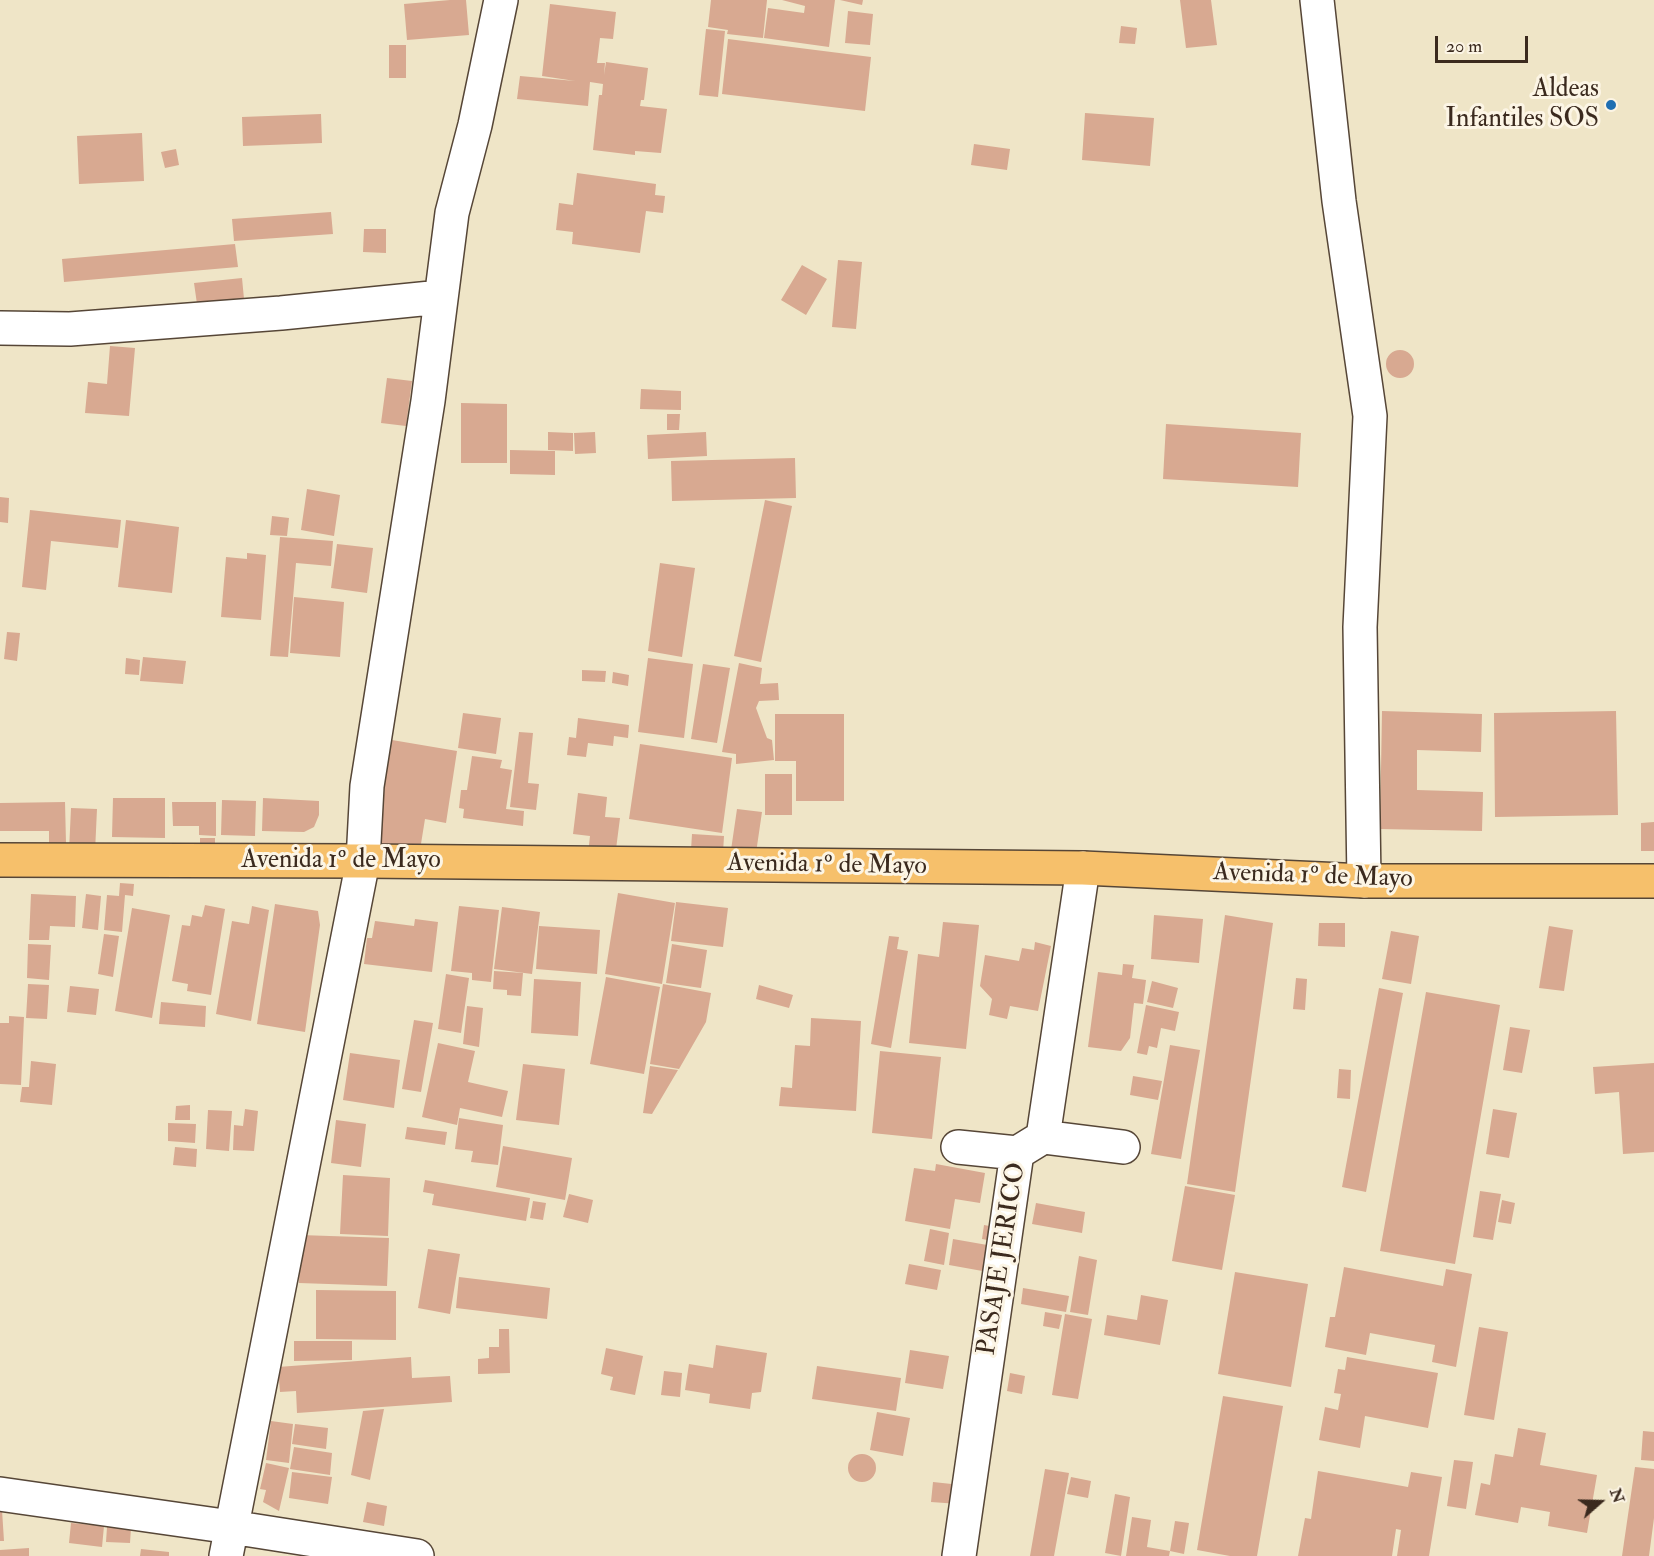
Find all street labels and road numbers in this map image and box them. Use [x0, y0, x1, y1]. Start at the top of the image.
street label: Avenida 1º de Mayo [241, 845, 441, 877]
street label: Avenida 1º de Mayo [727, 849, 927, 883]
street label: Avenida 1º de Mayo [1213, 858, 1413, 896]
street label: PASAJE JERICO [972, 1160, 1034, 1358]

